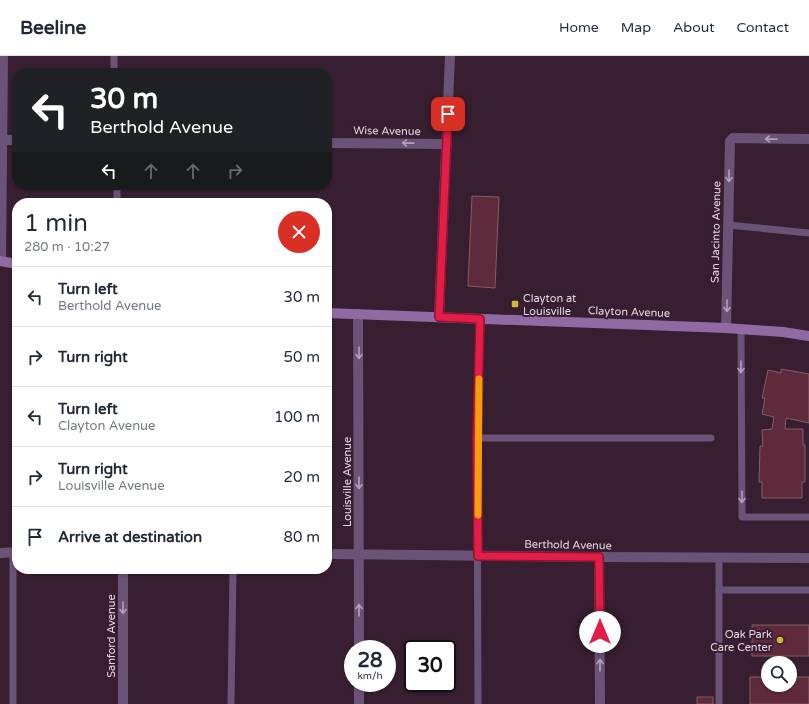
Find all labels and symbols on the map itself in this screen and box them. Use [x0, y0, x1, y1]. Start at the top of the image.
pin [431, 97, 465, 131]
street label: Wise Avenue [353, 124, 421, 138]
one-way arrow [765, 135, 778, 143]
one-way arrow [402, 139, 415, 147]
one-way arrow [725, 169, 733, 182]
street label: San Jacinto Avenue [709, 181, 723, 283]
place label: Clayton at Louisville [523, 292, 576, 318]
marker: Clayton at Louisville [510, 299, 520, 309]
one-way arrow [723, 299, 731, 312]
street label: Clayton Avenue [588, 304, 670, 320]
one-way arrow [355, 346, 363, 359]
one-way arrow [737, 360, 745, 373]
street label: Louisville Avenue [341, 437, 354, 527]
one-way arrow [355, 476, 363, 489]
one-way arrow [738, 490, 746, 503]
street label: Berthold Avenue [524, 538, 612, 552]
street label: Sanford Avenue [105, 594, 118, 678]
one-way arrow [119, 601, 127, 614]
one-way arrow [355, 604, 363, 617]
position arrow [579, 611, 621, 653]
place label: Oak Park Care Center [710, 628, 773, 654]
marker: Oak Park Care Center [775, 635, 785, 645]
speed limit sign: 30 [404, 640, 456, 692]
one-way arrow [596, 659, 604, 672]

